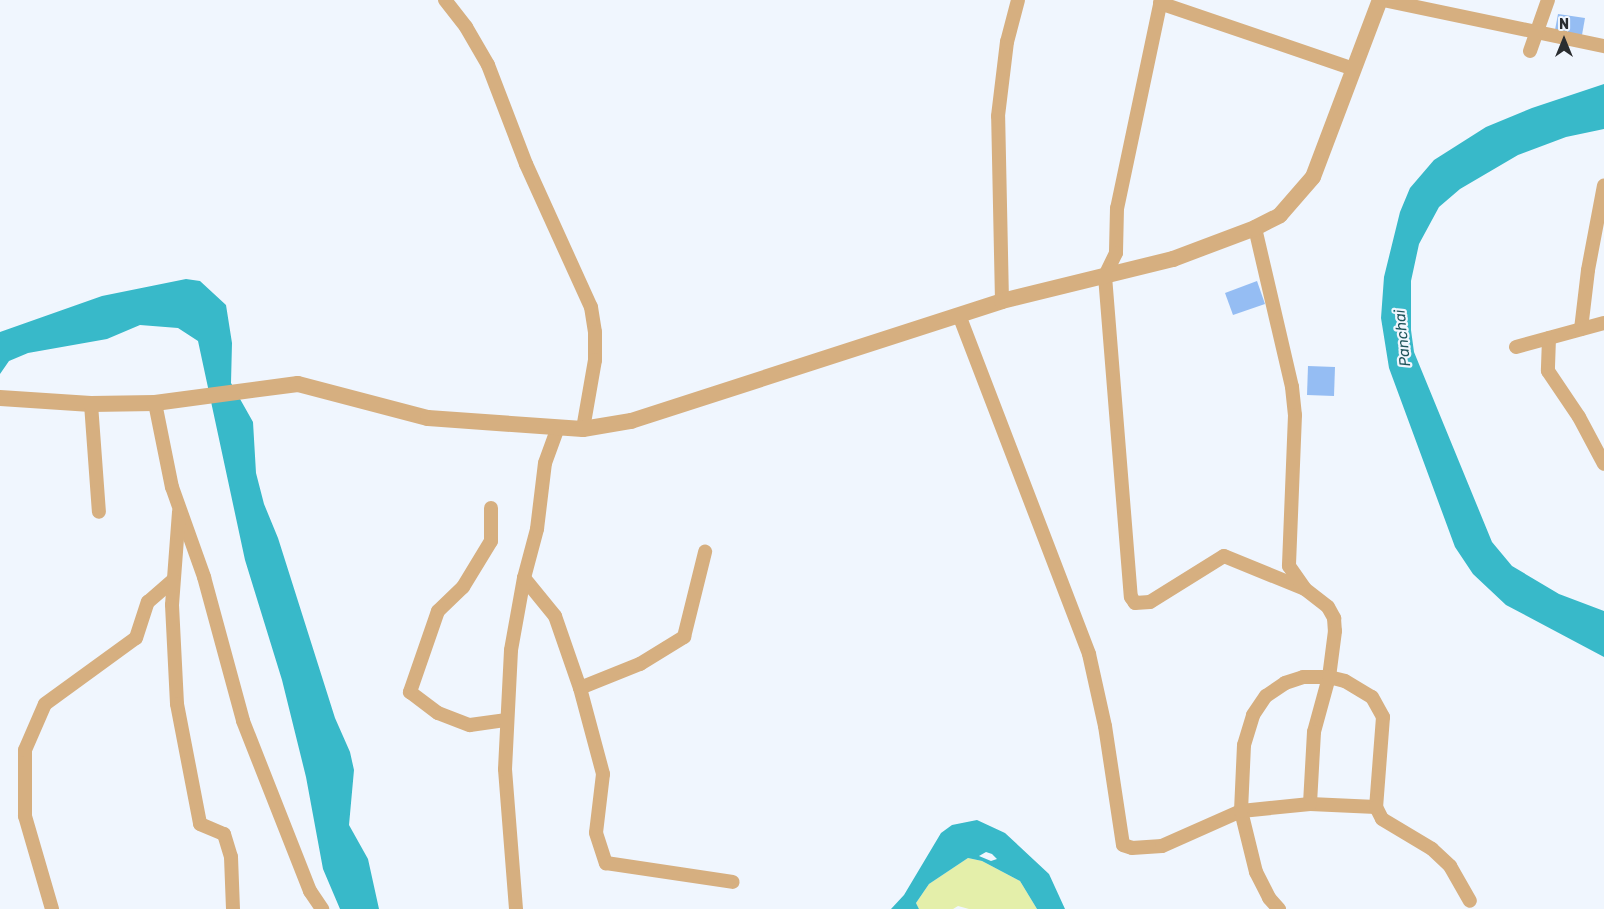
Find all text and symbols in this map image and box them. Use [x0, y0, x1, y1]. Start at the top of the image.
north arrow [1539, 15, 1589, 65]
text: N [1559, 16, 1569, 33]
water label: Panchai [1391, 309, 1415, 367]

